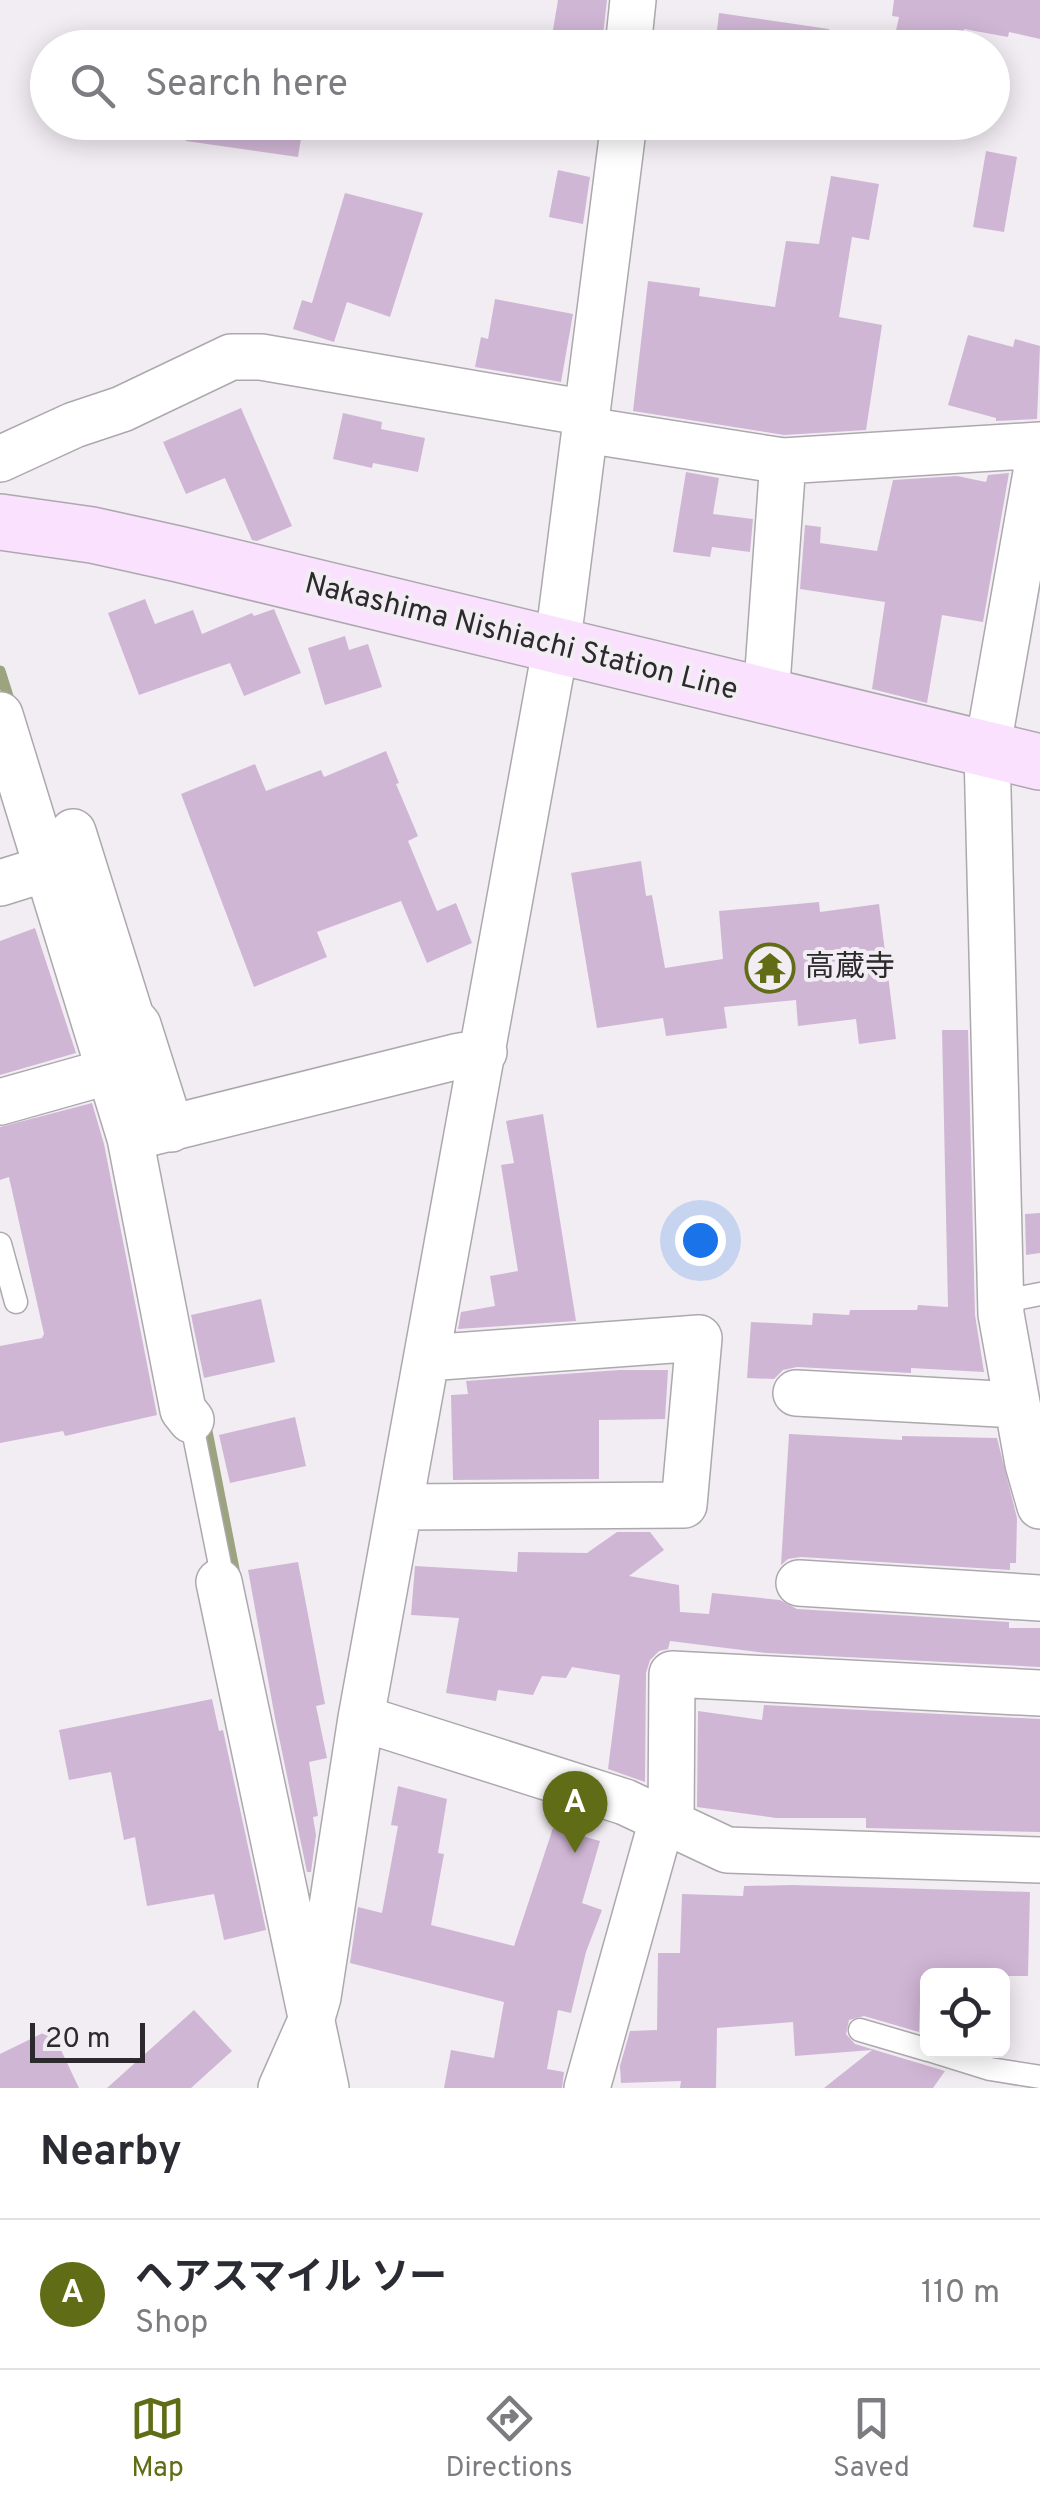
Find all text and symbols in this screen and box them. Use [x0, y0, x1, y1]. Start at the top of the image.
search box [30, 30, 1010, 140]
icon: search [65, 58, 120, 113]
text: Search here [145, 61, 348, 110]
street label: Nakashima Nishiachi Station Line [301, 566, 741, 710]
temple icon: 高蔵寺 [744, 942, 796, 994]
place label: 高蔵寺 [805, 950, 895, 987]
your location [675, 1215, 726, 1266]
pin: A [542, 1770, 608, 1853]
map controls [920, 1968, 1010, 2058]
button: locate [920, 1968, 1010, 2058]
scale bar [30, 2018, 145, 2062]
text: 20 m [45, 2022, 110, 2058]
text: Nearby [40, 2127, 182, 2180]
text: ヘアスマイル ソー [135, 2255, 447, 2304]
text: A [61, 2274, 84, 2314]
text: 110 m [921, 2274, 1000, 2314]
text: Shop [135, 2304, 208, 2344]
tab: Map [130, 2391, 185, 2487]
tab: Directions [445, 2391, 573, 2487]
tab: Saved [833, 2391, 910, 2487]

